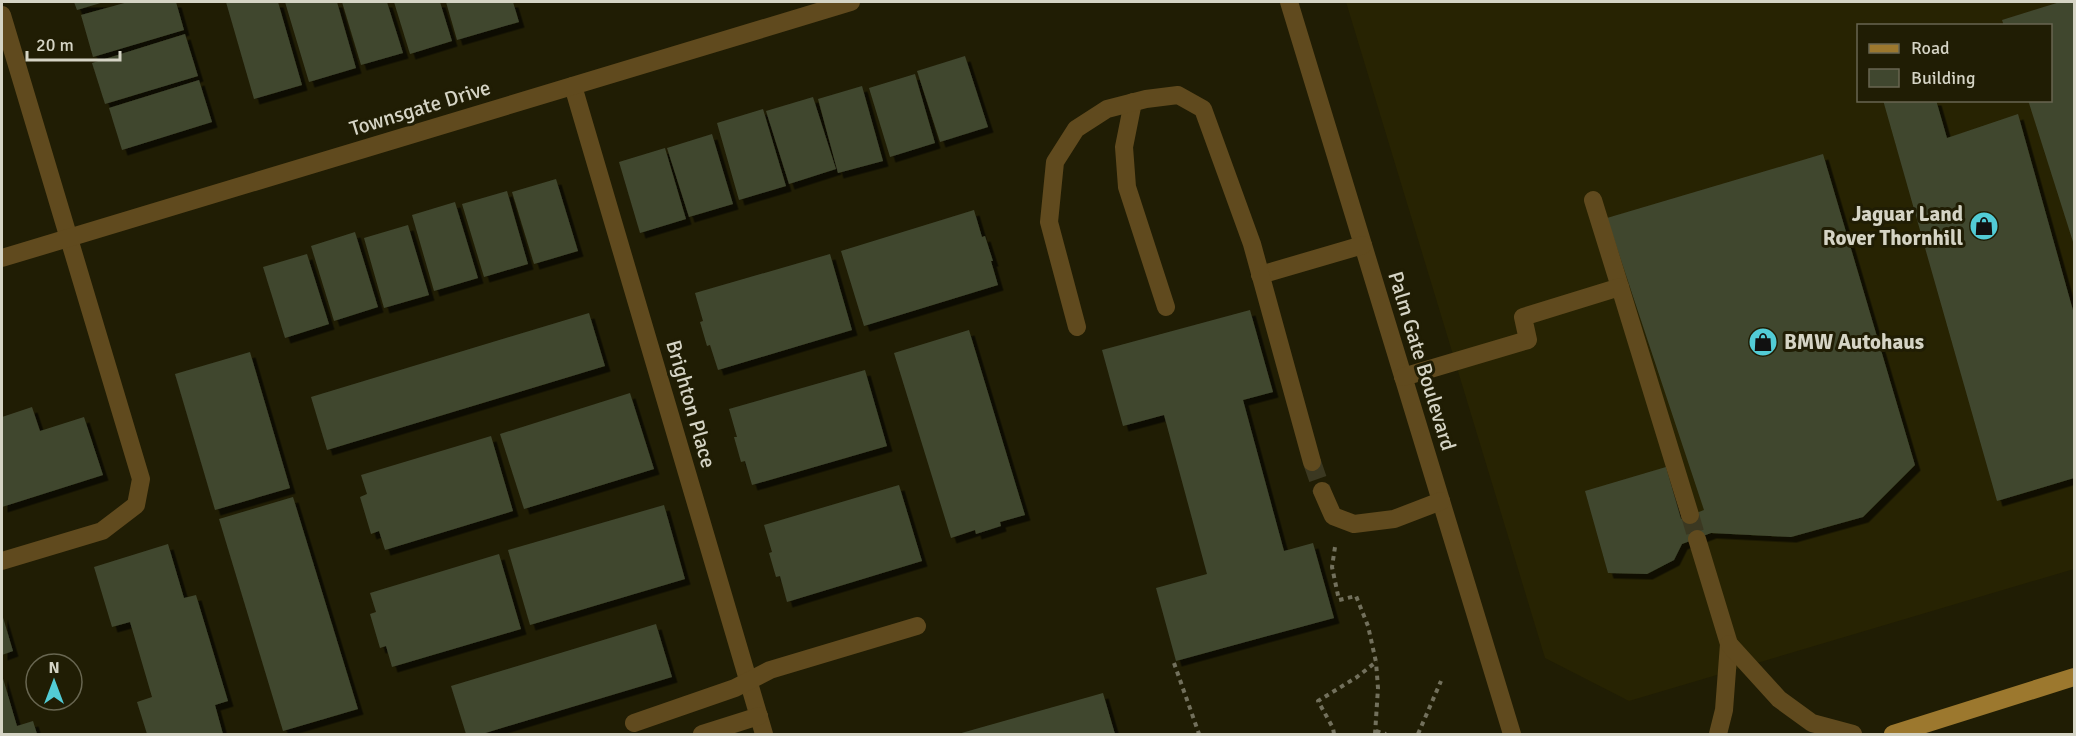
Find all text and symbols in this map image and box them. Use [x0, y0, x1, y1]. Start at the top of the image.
scale bar [27, 24, 120, 62]
legend [1857, 24, 2052, 102]
text: 20 m [36, 34, 74, 56]
text: Road [1911, 37, 1950, 59]
text: Building [1911, 67, 1975, 89]
street label: Townsgate Drive [346, 74, 494, 142]
place label: Jaguar Land Rover Thornhill [1823, 201, 1963, 251]
shop icon: Jaguar Land Rover Thornhill [1968, 210, 2000, 242]
street label: Palm Gate Boulevard [1382, 268, 1462, 454]
shop icon: BMW Autohaus [1747, 326, 1779, 358]
place label: BMW Autohaus [1784, 329, 1924, 355]
street label: Brighton Place [660, 337, 722, 471]
north arrow [24, 652, 84, 712]
text: N [48, 658, 60, 678]

